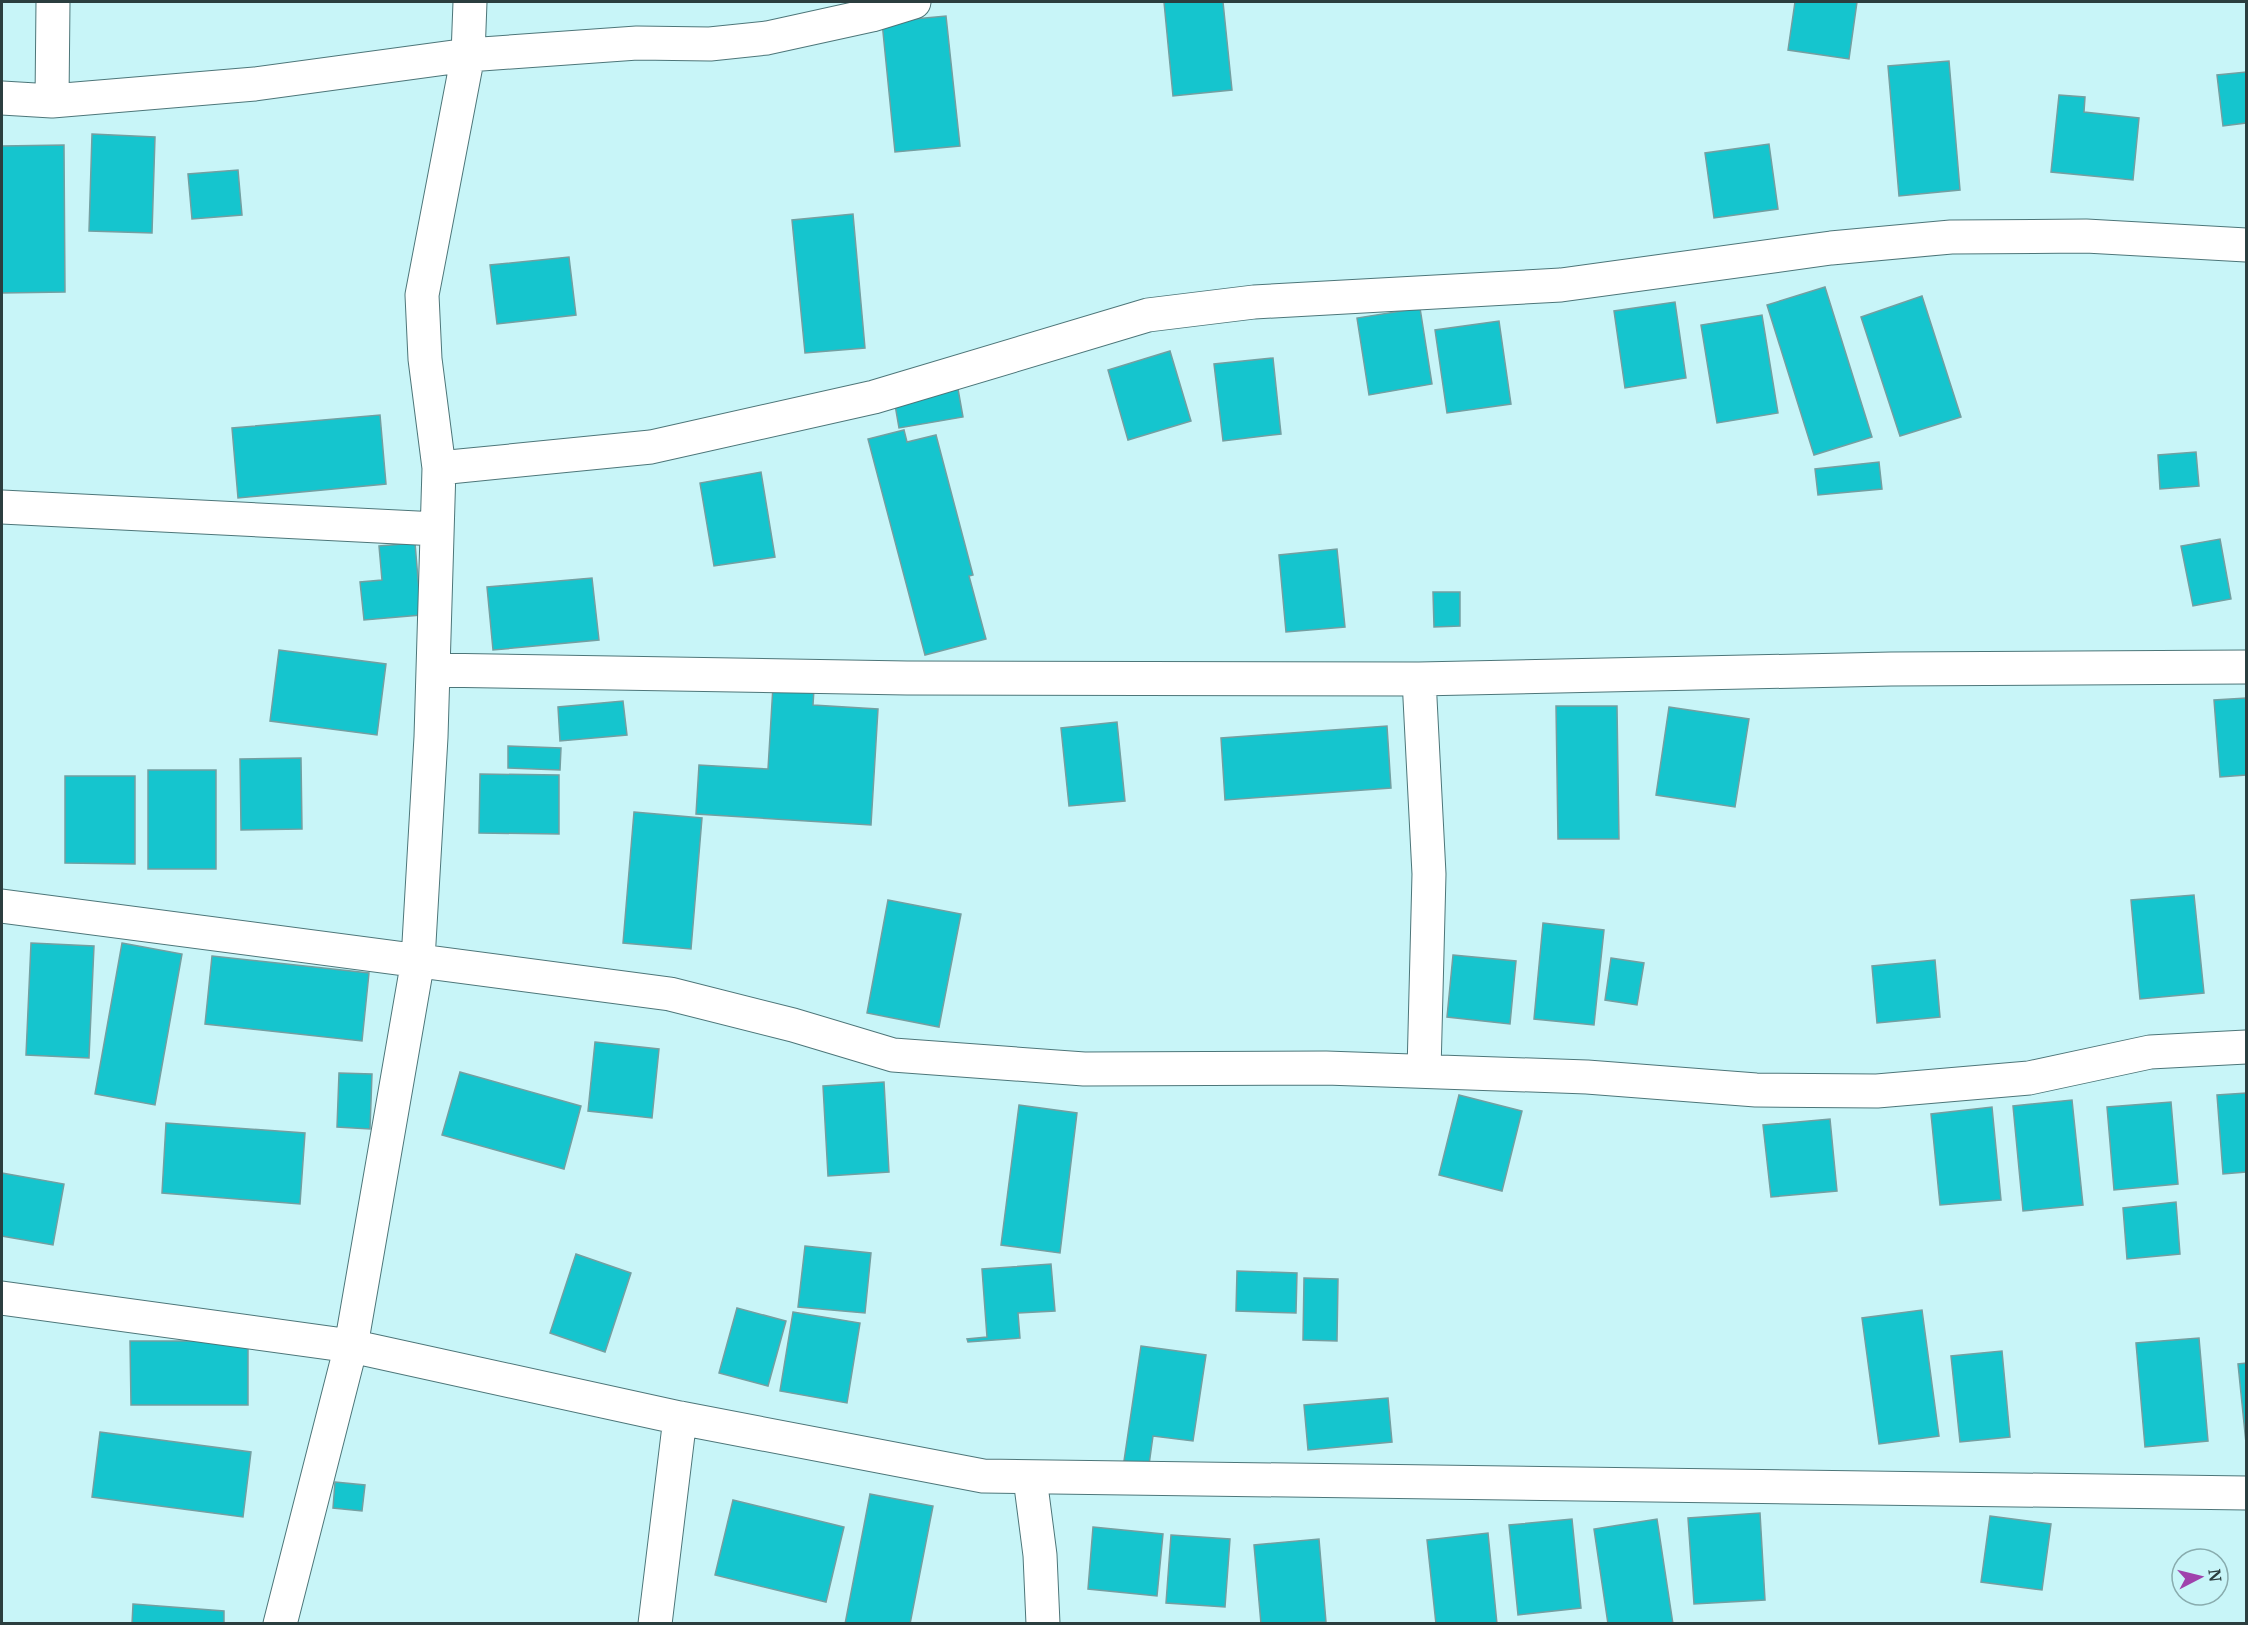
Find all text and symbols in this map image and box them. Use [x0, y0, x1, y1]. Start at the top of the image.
north arrow [2170, 1547, 2230, 1607]
text: N [2204, 1568, 2226, 1583]

